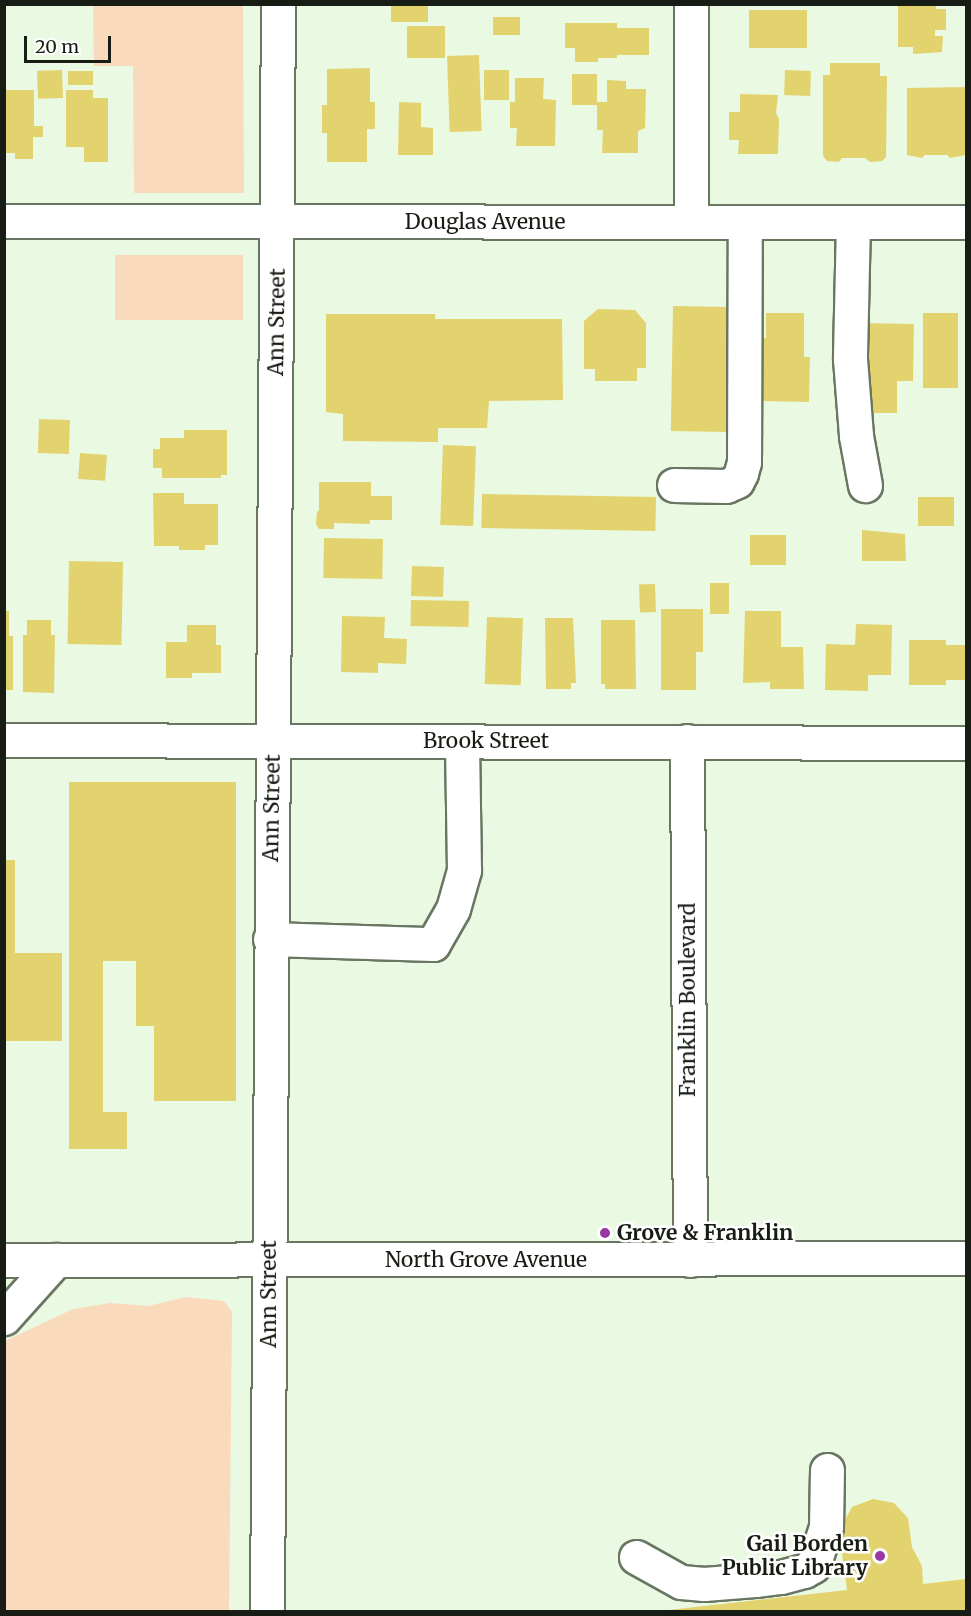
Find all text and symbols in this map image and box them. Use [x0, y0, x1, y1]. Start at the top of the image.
scale bar [27, 24, 114, 62]
text: 20 m [35, 35, 79, 58]
street label: Douglas Avenue [405, 209, 565, 235]
street label: Ann Street [263, 268, 291, 376]
street label: Brook Street [423, 728, 549, 754]
street label: Ann Street [258, 754, 286, 862]
street label: Franklin Boulevard [675, 903, 701, 1097]
place label: Grove & Franklin [617, 1220, 793, 1246]
marker: Grove & Franklin [598, 1226, 612, 1240]
street label: Ann Street [256, 1240, 282, 1348]
street label: North Grove Avenue [385, 1247, 587, 1273]
place label: Gail Borden Public Library [722, 1531, 868, 1581]
marker: Gail Borden Public Library [873, 1549, 887, 1563]

